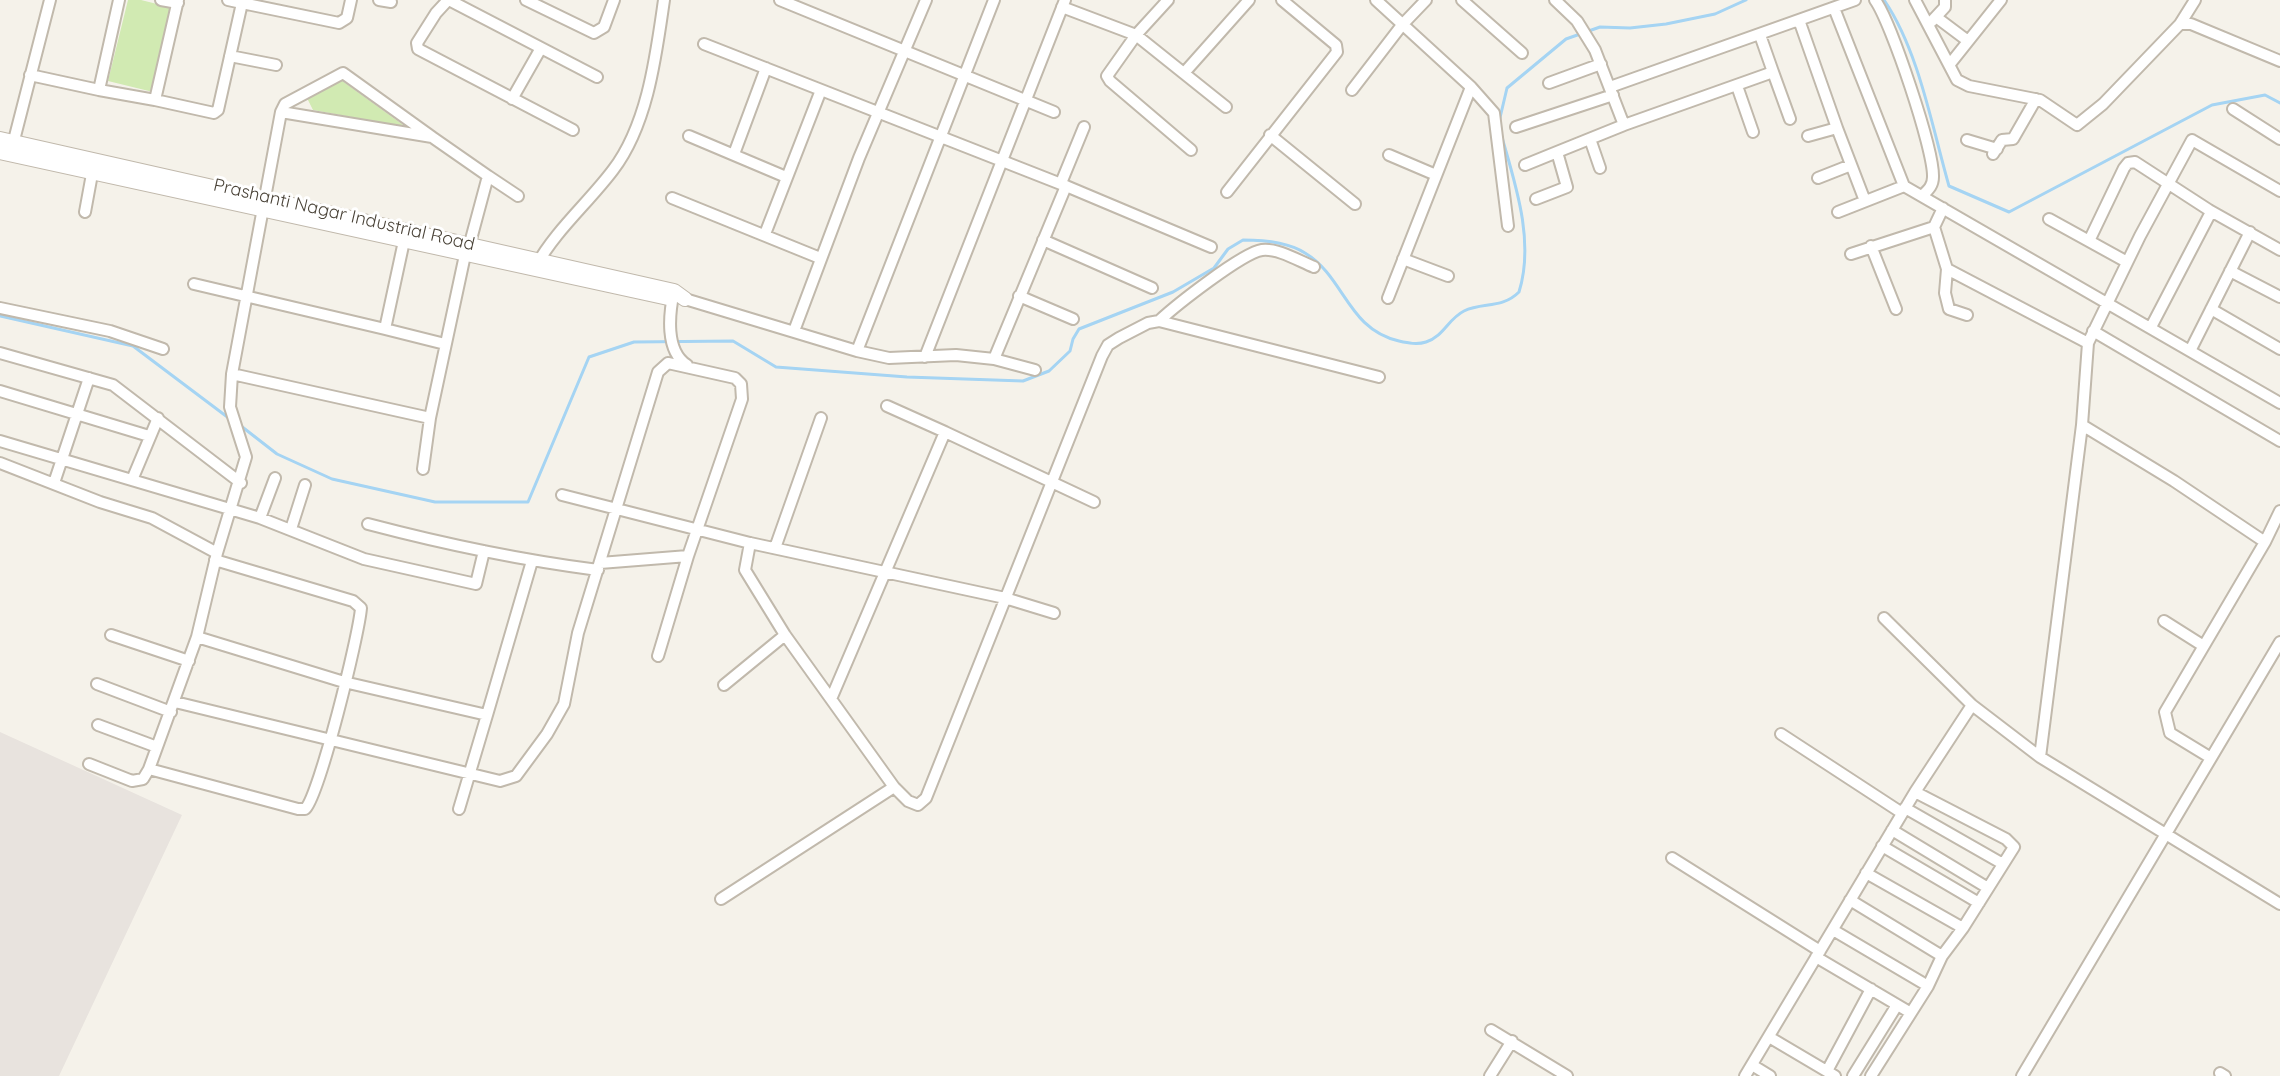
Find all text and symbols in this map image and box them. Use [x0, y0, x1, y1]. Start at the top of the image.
street label: Prashanti Nagar Industrial Road [211, 174, 477, 256]

